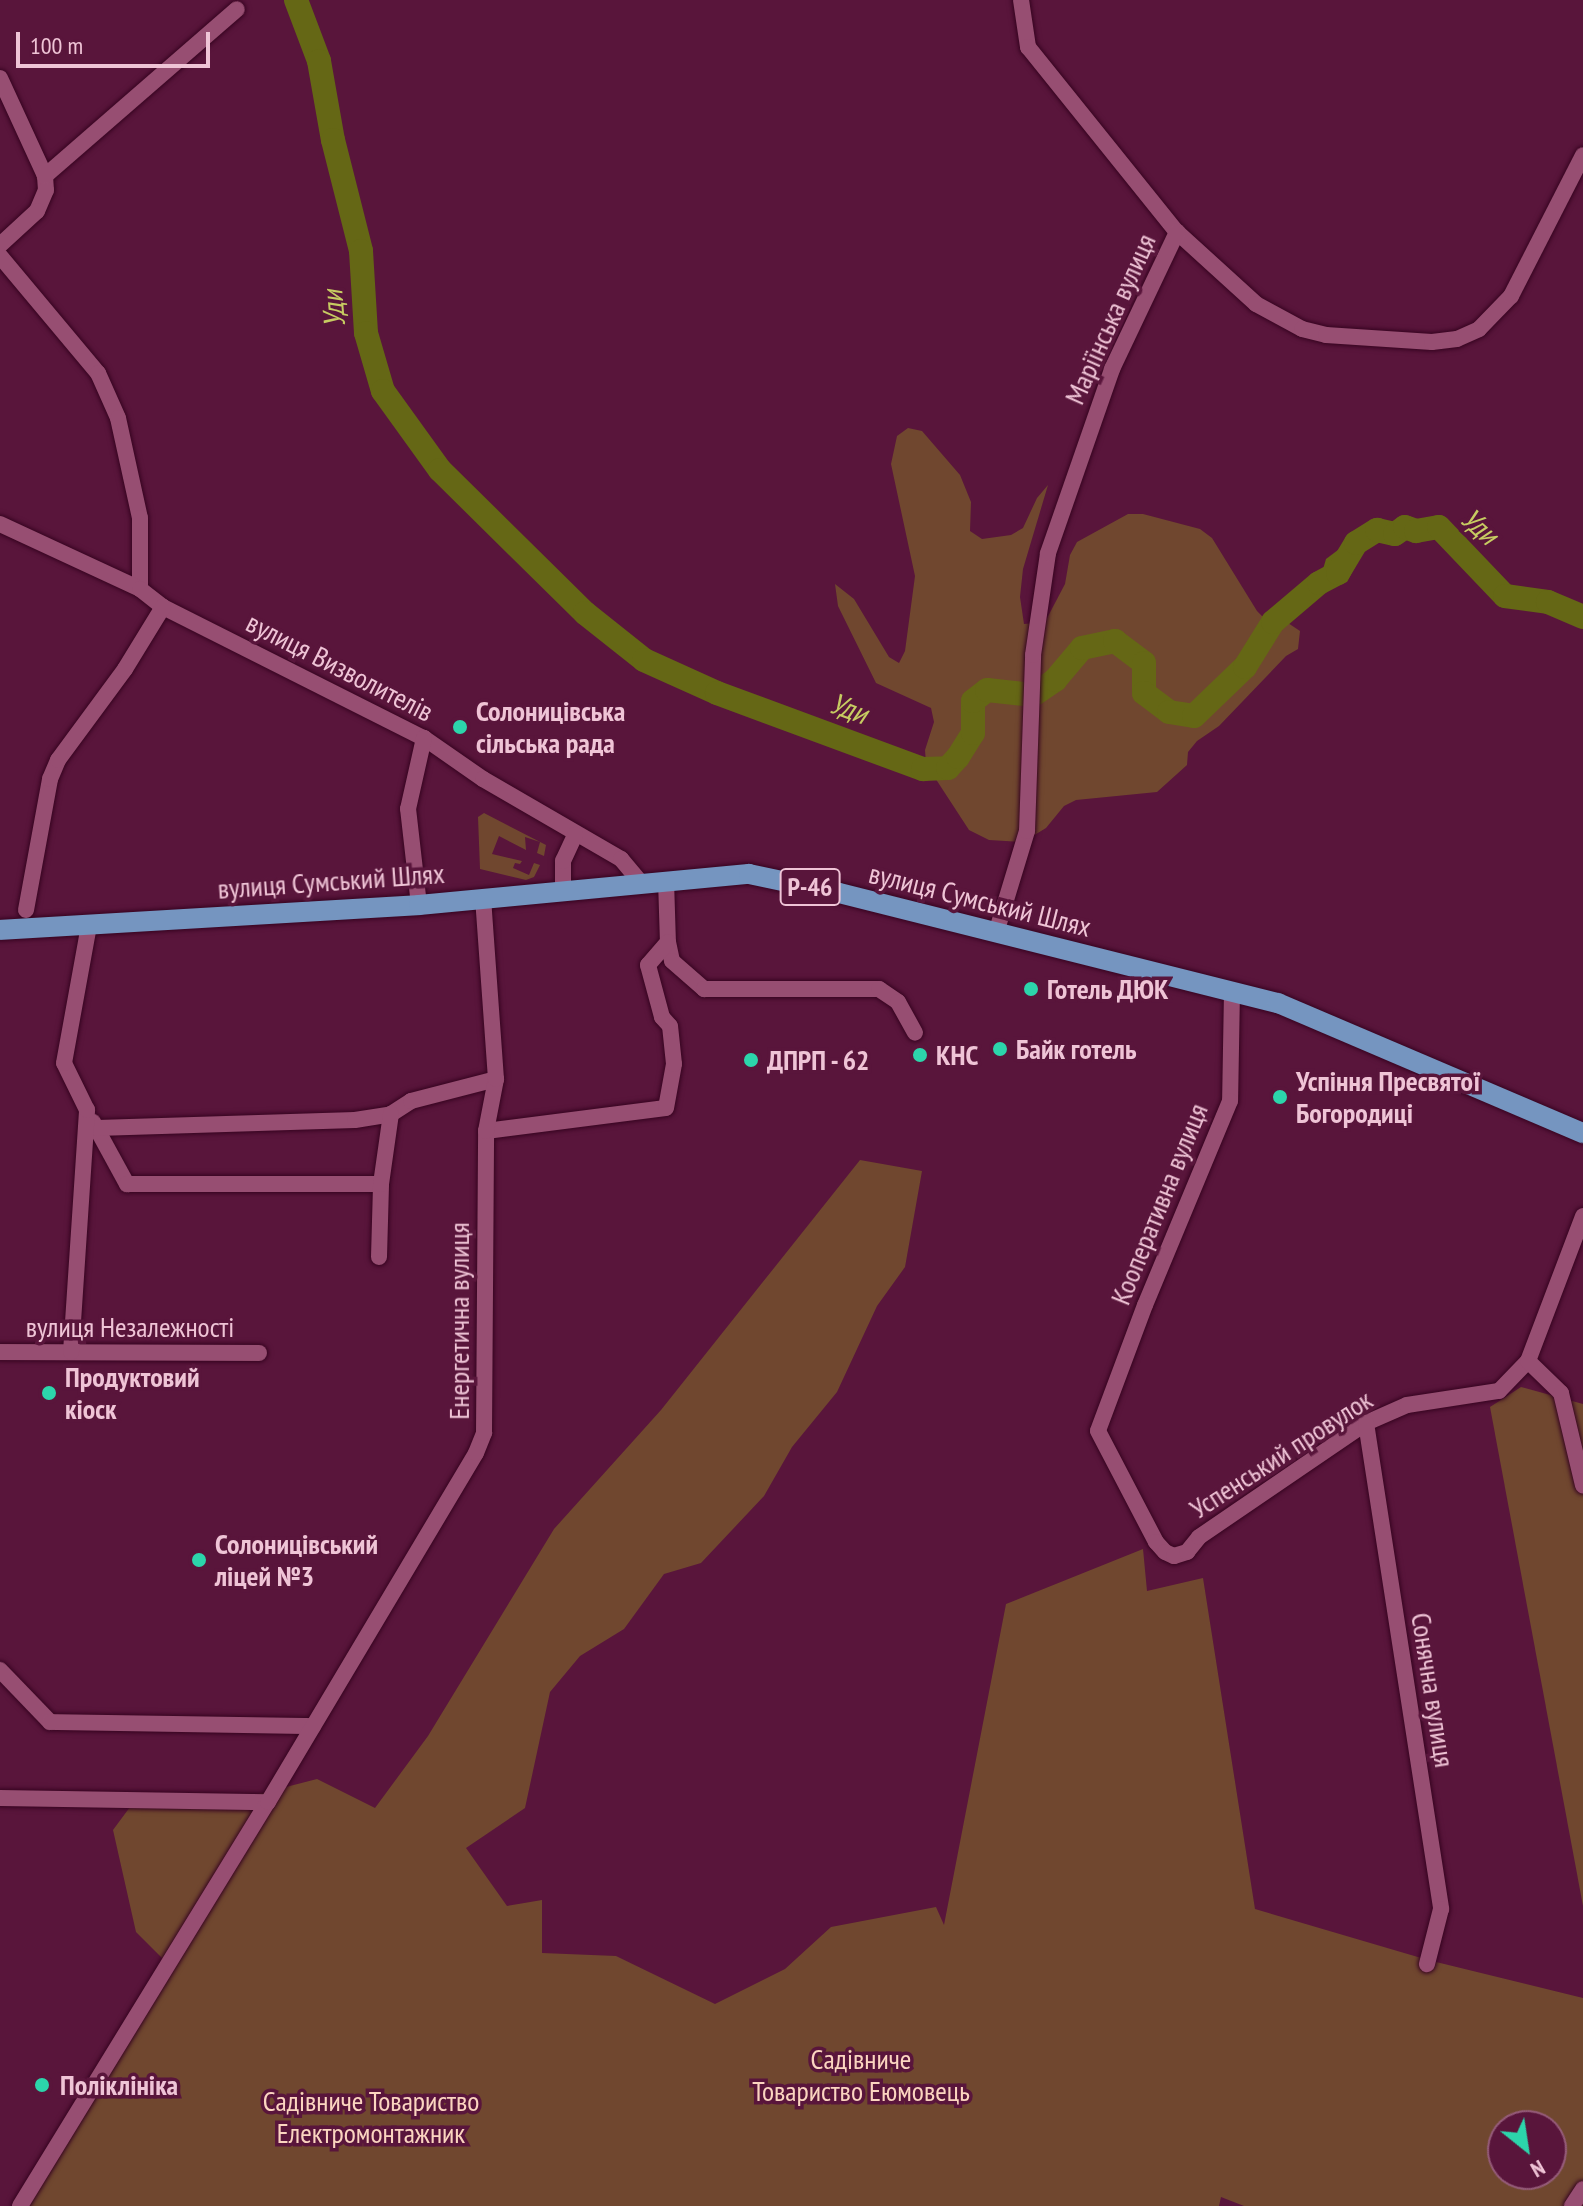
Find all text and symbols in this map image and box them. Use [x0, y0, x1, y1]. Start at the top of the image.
scale bar [20, 16, 214, 66]
text: 100 m [30, 30, 83, 61]
street label: Маріїнська вулиця [1057, 229, 1163, 409]
water label: Уди [313, 289, 353, 329]
water label: Уди [1454, 500, 1506, 552]
street label: вулиця Визволителів [241, 605, 439, 729]
water label: Уди [825, 685, 873, 731]
place label: Солоницівська сільська рада [476, 694, 625, 760]
marker: Солоницівська сільська рада [451, 718, 469, 736]
street label: вулиця Сумський Шлях [216, 856, 446, 906]
street label: вулиця Сумський Шлях [866, 856, 1094, 944]
road number: Р-46 [778, 865, 842, 909]
place label: Готель ДЮК [1047, 972, 1169, 1006]
marker: Готель ДЮК [1022, 980, 1040, 998]
place label: Байк готель [1016, 1032, 1136, 1066]
place label: КНС [936, 1038, 978, 1072]
marker: Байк готель [991, 1040, 1009, 1058]
place label: ДПРП - 62 [767, 1043, 872, 1077]
marker: КНС [911, 1046, 929, 1064]
marker: ДПРП - 62 [742, 1051, 760, 1069]
place label: Успіння Пресвятої Богородиці [1296, 1064, 1481, 1130]
marker: Успіння Пресвятої Богородиці [1271, 1088, 1289, 1106]
street label: Кооперативна вулиця [1103, 1099, 1215, 1309]
street label: Енергетична вулиця [442, 1222, 476, 1420]
street label: вулиця Незалежності [26, 1310, 234, 1344]
place label: Продуктовий кіоск [65, 1360, 200, 1426]
street label: Успенський провулок [1183, 1383, 1379, 1525]
marker: Продуктовий кіоск [40, 1384, 58, 1402]
place label: Солоницівський ліцей №3 [215, 1527, 378, 1593]
marker: Солоницівський ліцей №3 [190, 1551, 208, 1569]
street label: Сонячна вулиця [1404, 1610, 1462, 1770]
park label: Садівниче Товариство Еюмовець [752, 2042, 970, 2108]
place label: Поліклініка [60, 2068, 178, 2102]
marker: Поліклініка [31, 2074, 53, 2096]
park label: Садівниче Товариство Електромонтажник [262, 2084, 480, 2150]
north arrow [1487, 2110, 1567, 2190]
text: N [1526, 2154, 1550, 2184]

